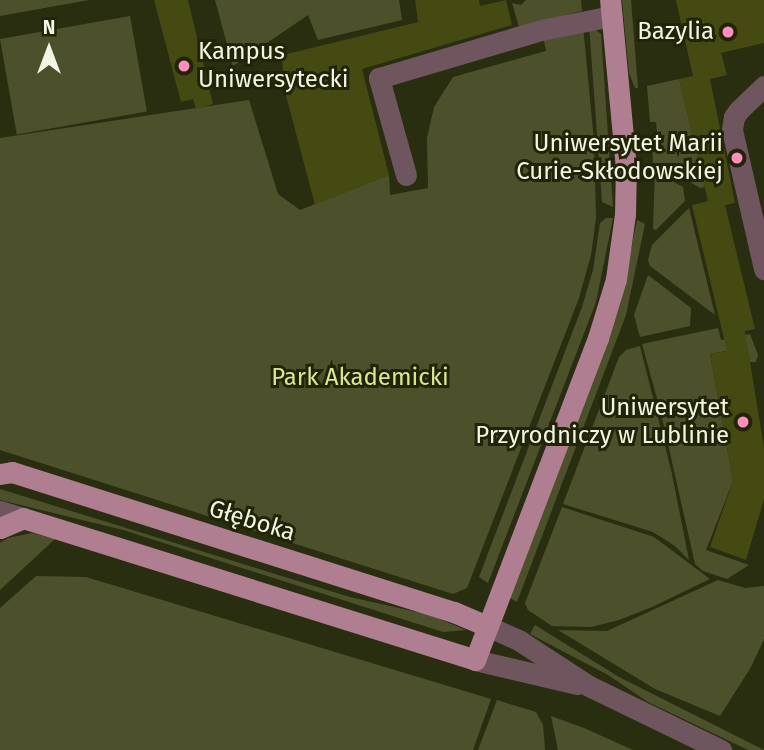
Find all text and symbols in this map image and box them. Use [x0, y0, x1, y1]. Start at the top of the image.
north arrow [14, 14, 84, 84]
text: N [43, 16, 55, 39]
place label: Bazylia [637, 18, 714, 46]
marker: Bazylia [720, 24, 736, 40]
place label: Kampus Uniwersytecki [198, 38, 348, 94]
marker: Kampus Uniwersytecki [176, 58, 192, 74]
place label: Uniwersytet Marii Curie-Skłodowskiej [516, 130, 723, 186]
marker: Uniwersytet Marii Curie-Skłodowskiej [729, 150, 745, 166]
park label: Park Akademicki [271, 364, 449, 392]
place label: Uniwersytet Przyrodniczy w Lublinie [475, 394, 729, 450]
marker: Uniwersytet Przyrodniczy w Lublinie [735, 414, 751, 430]
street label: Głęboka [205, 494, 299, 548]

